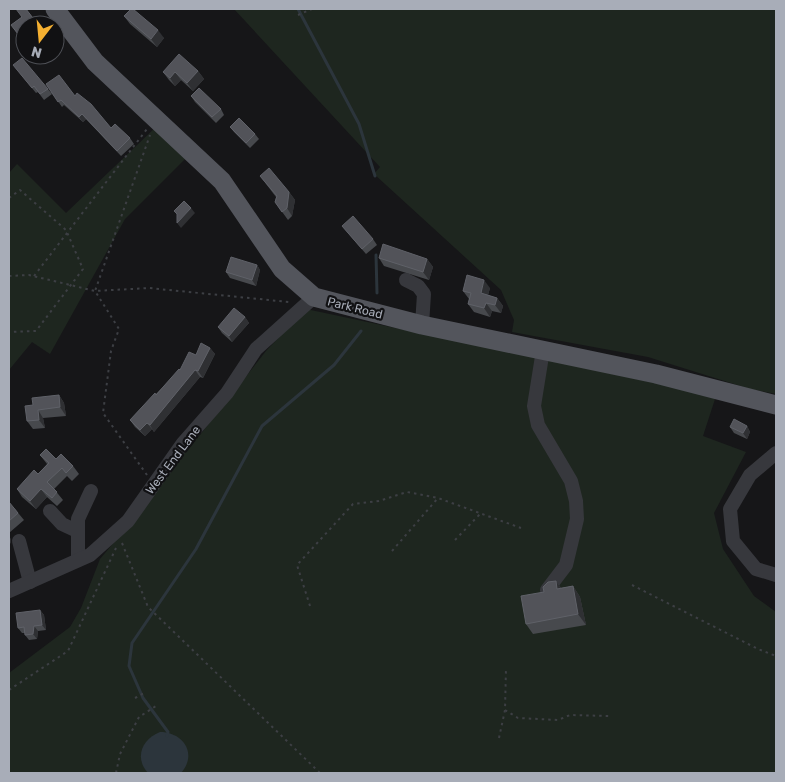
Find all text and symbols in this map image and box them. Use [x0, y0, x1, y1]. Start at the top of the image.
north arrow [15, 15, 65, 65]
text: N [29, 42, 44, 62]
street label: Park Road [326, 294, 384, 322]
street label: West End Lane [143, 423, 203, 497]

